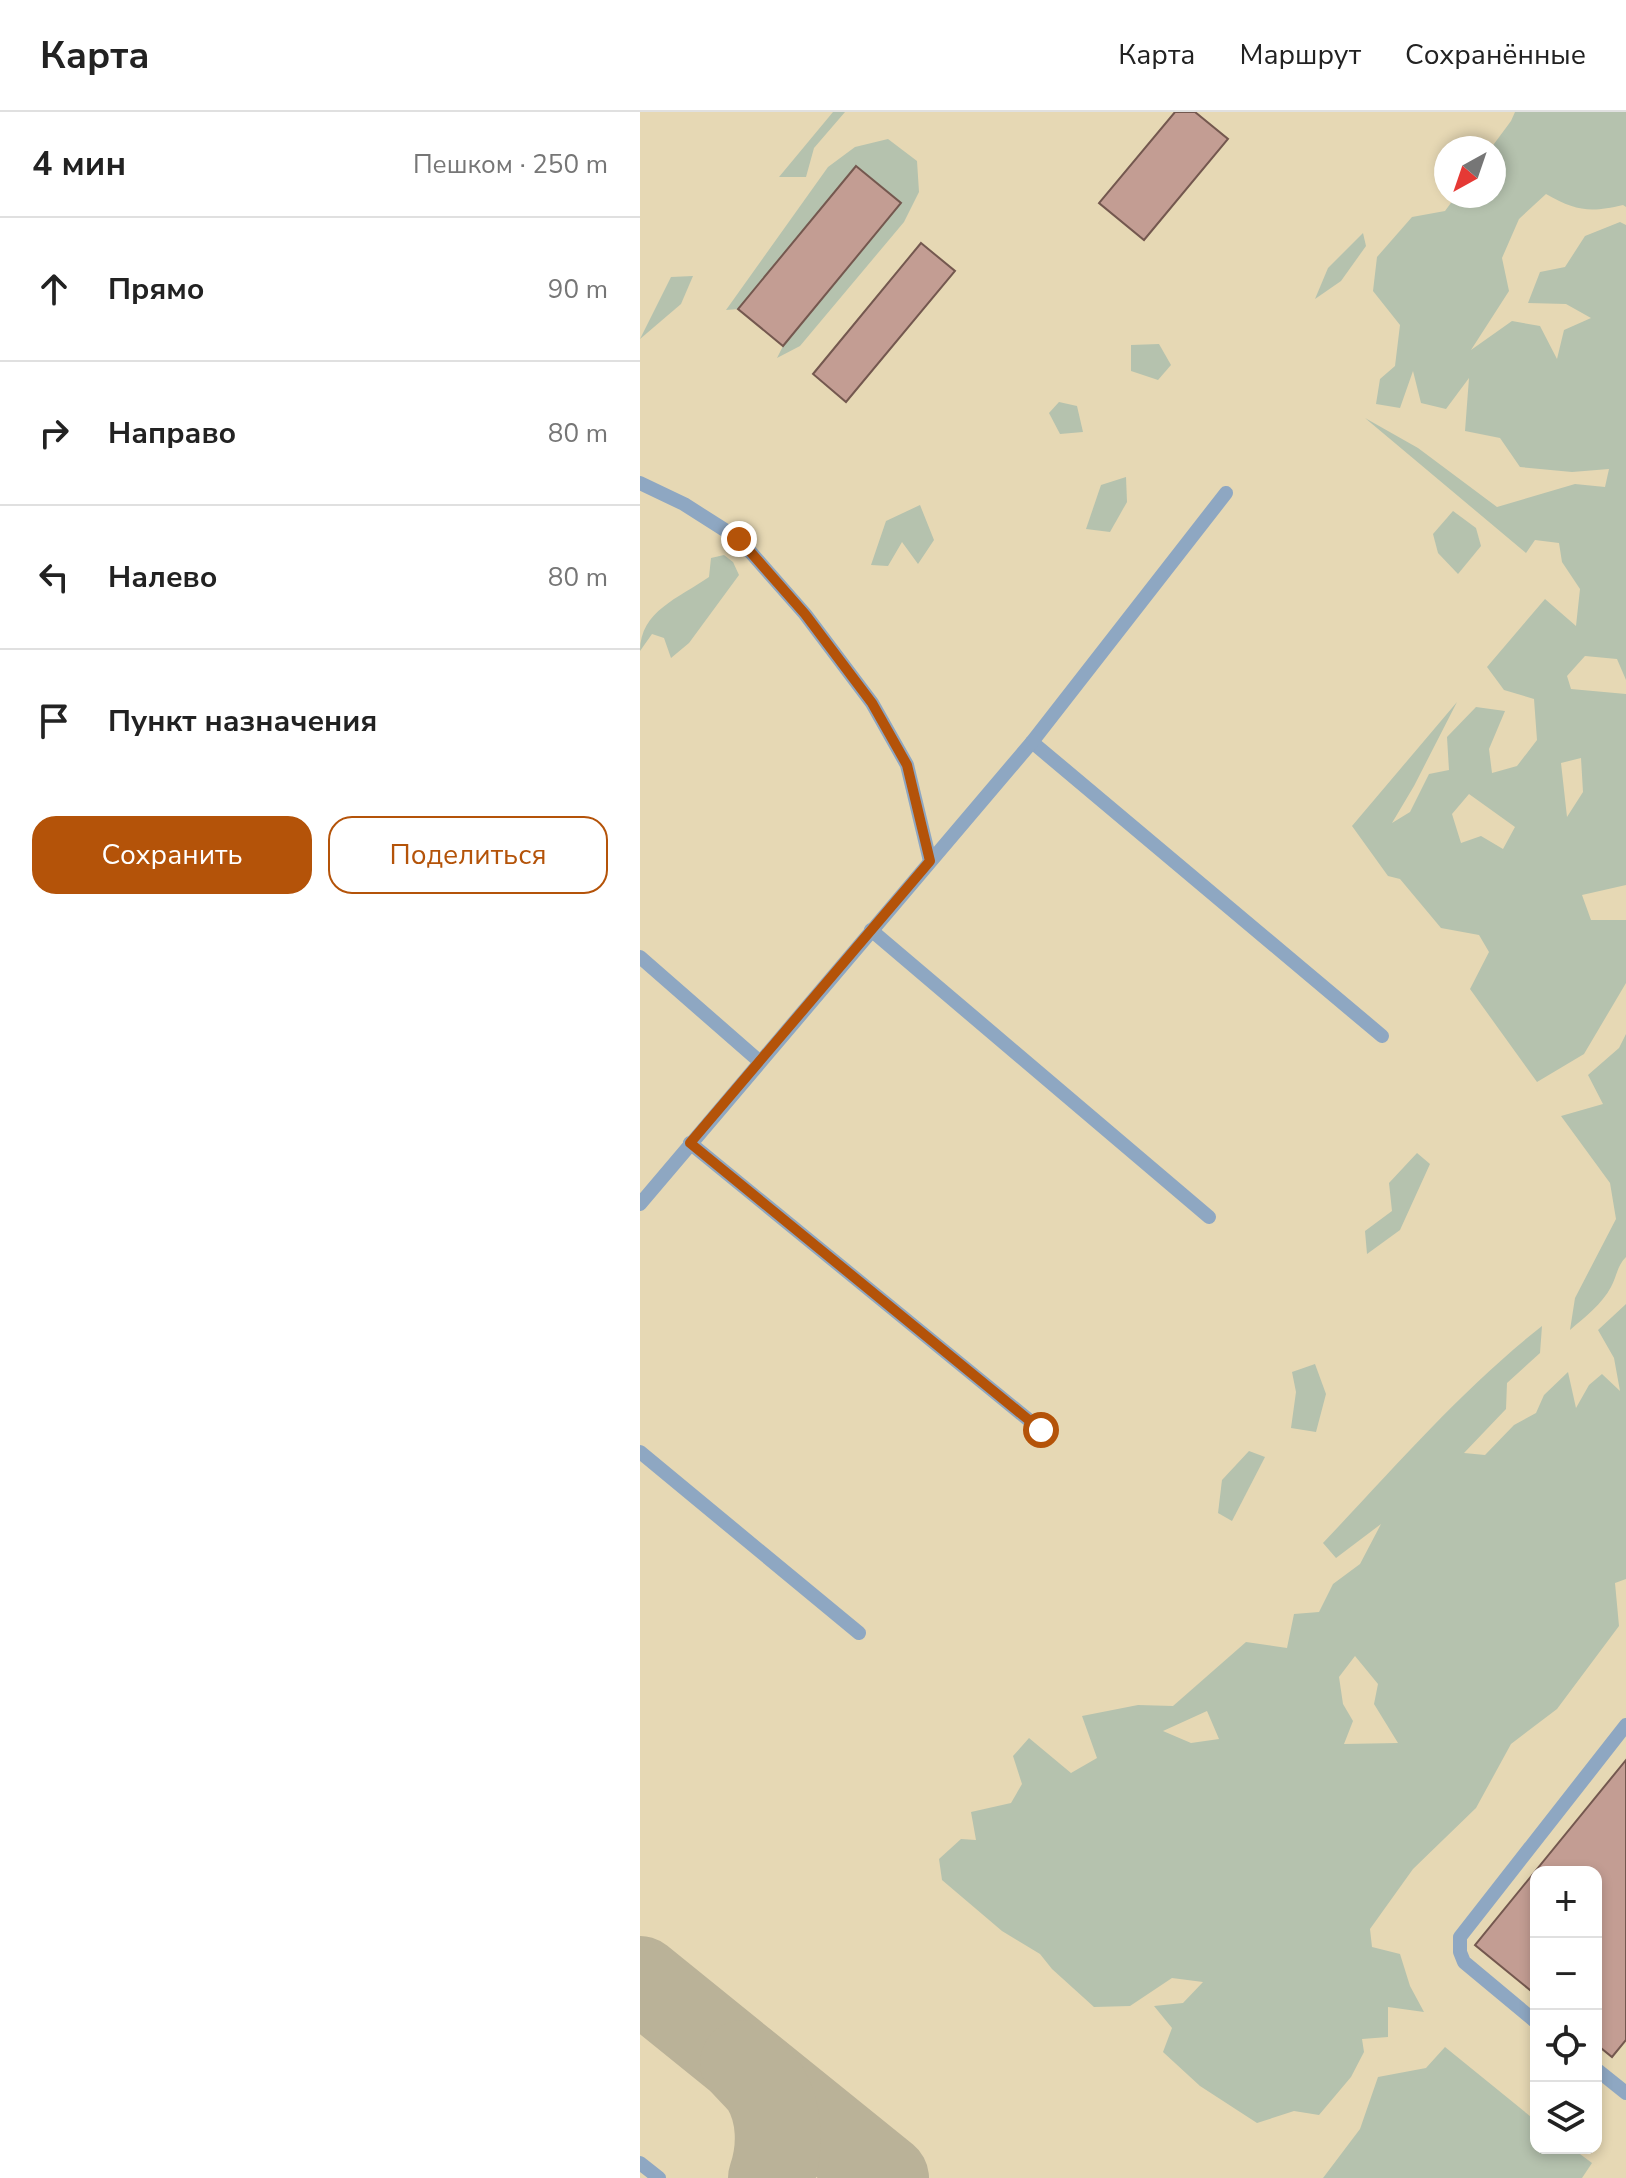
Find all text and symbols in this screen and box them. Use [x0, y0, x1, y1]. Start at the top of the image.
text: Карта [40, 30, 150, 81]
text: Карта [1118, 36, 1195, 74]
text: Маршрут [1239, 36, 1361, 74]
text: Сохранённые [1405, 36, 1586, 74]
north arrow [1434, 136, 1506, 208]
text: 4 мин [32, 141, 126, 187]
text: Пешком · 250 m [413, 147, 608, 182]
icon: ahead [32, 267, 76, 311]
text: Прямо [108, 269, 205, 310]
text: 90 m [548, 272, 608, 307]
icon: right [32, 411, 76, 455]
text: Направо [108, 413, 236, 454]
text: 80 m [548, 416, 608, 451]
route end [721, 521, 757, 557]
icon: left [32, 555, 76, 599]
text: Налево [108, 557, 217, 598]
text: 80 m [548, 560, 608, 595]
icon: arrive [32, 699, 76, 743]
text: Пункт назначения [108, 701, 377, 742]
button: Сохранить [32, 816, 312, 894]
button: Поделиться [328, 816, 608, 894]
route start [1023, 1412, 1059, 1448]
map controls [1530, 1866, 1602, 2154]
button: + [1530, 1866, 1602, 1938]
button: − [1530, 1938, 1602, 2010]
button: locate [1530, 2010, 1602, 2082]
button: layers [1530, 2082, 1602, 2154]

